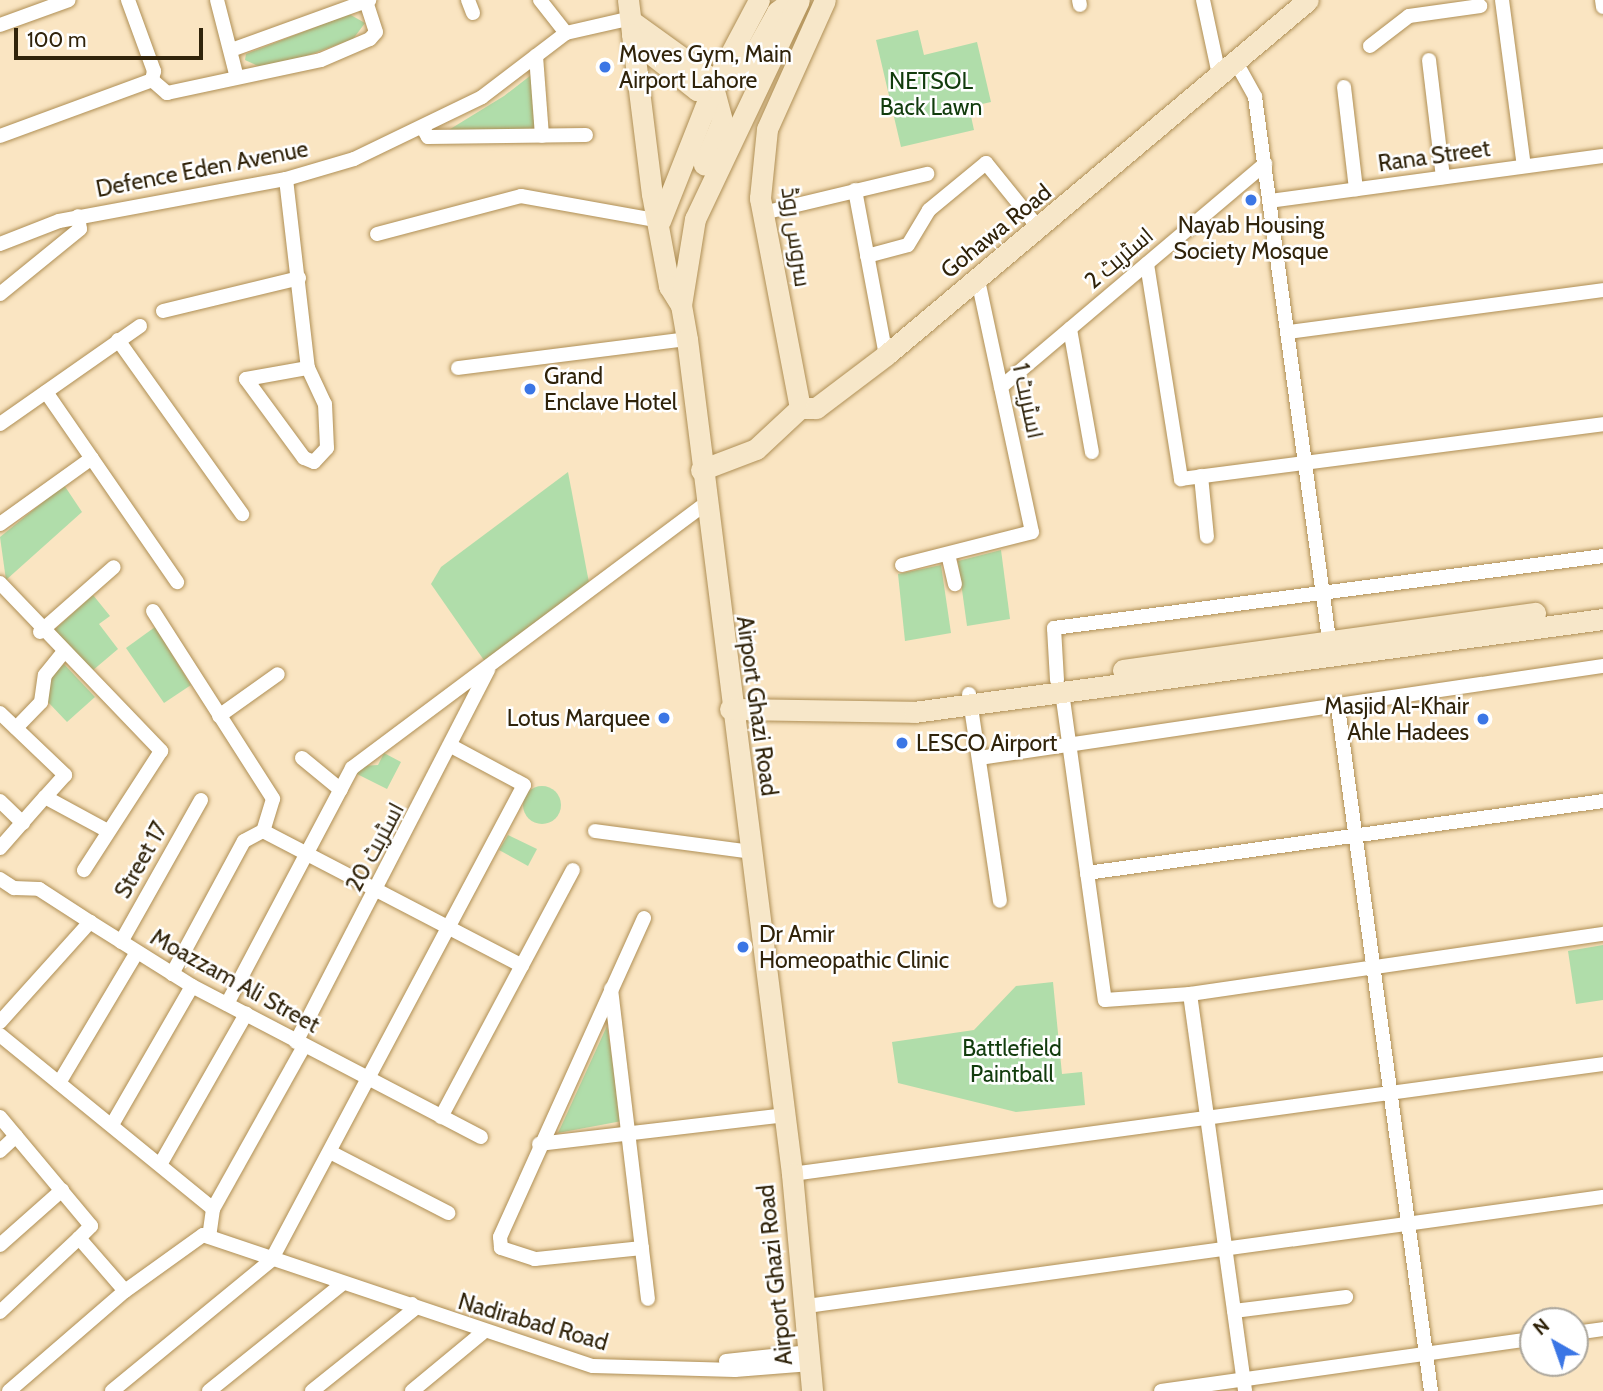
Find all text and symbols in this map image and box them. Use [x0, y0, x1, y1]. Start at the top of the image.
scale bar [18, 14, 206, 58]
text: 100 m [27, 27, 86, 52]
place label: Moves Gym, Main Airport Lahore [619, 40, 792, 94]
marker: Moves Gym, Main Airport Lahore [597, 59, 613, 75]
park label: NETSOL Back Lawn [880, 67, 982, 121]
street label: Rana Street [1376, 134, 1492, 178]
street label: Defence Eden Avenue [94, 135, 310, 203]
street label: Gohawa Road [935, 178, 1057, 284]
street label: سروس روڈ [775, 185, 817, 289]
marker: Nayab Housing Society Mosque [1243, 192, 1259, 208]
place label: Nayab Housing Society Mosque [1174, 211, 1328, 265]
street label: اسٹریٹ 2 [1079, 221, 1159, 295]
street label: اسٹریٹ 1 [1007, 361, 1049, 441]
place label: Grand Enclave Hotel [544, 362, 677, 416]
marker: Grand Enclave Hotel [522, 381, 538, 397]
street label: Airport Ghazi Road [731, 614, 783, 798]
place label: Masjid Al-Khair Ahle Hadees [1324, 692, 1469, 746]
place label: Lotus Marquee [507, 704, 650, 732]
marker: Lotus Marquee [656, 710, 672, 726]
marker: Masjid Al-Khair Ahle Hadees [1475, 711, 1491, 727]
place label: LESCO Airport [916, 729, 1057, 757]
marker: LESCO Airport [894, 735, 910, 751]
street label: اسٹریٹ 20 [340, 798, 410, 896]
street label: Street 17 [109, 817, 173, 903]
place label: Dr Amir Homeopathic Clinic [759, 920, 949, 974]
street label: Moazzam Ali Street [146, 923, 324, 1039]
marker: Dr Amir Homeopathic Clinic [733, 937, 753, 957]
park label: Battlefield Paintball [962, 1034, 1062, 1088]
street label: Airport Ghazi Road [752, 1183, 798, 1367]
street label: Nadirabad Road [455, 1287, 611, 1357]
north arrow [1519, 1307, 1589, 1377]
text: N [1529, 1314, 1554, 1340]

